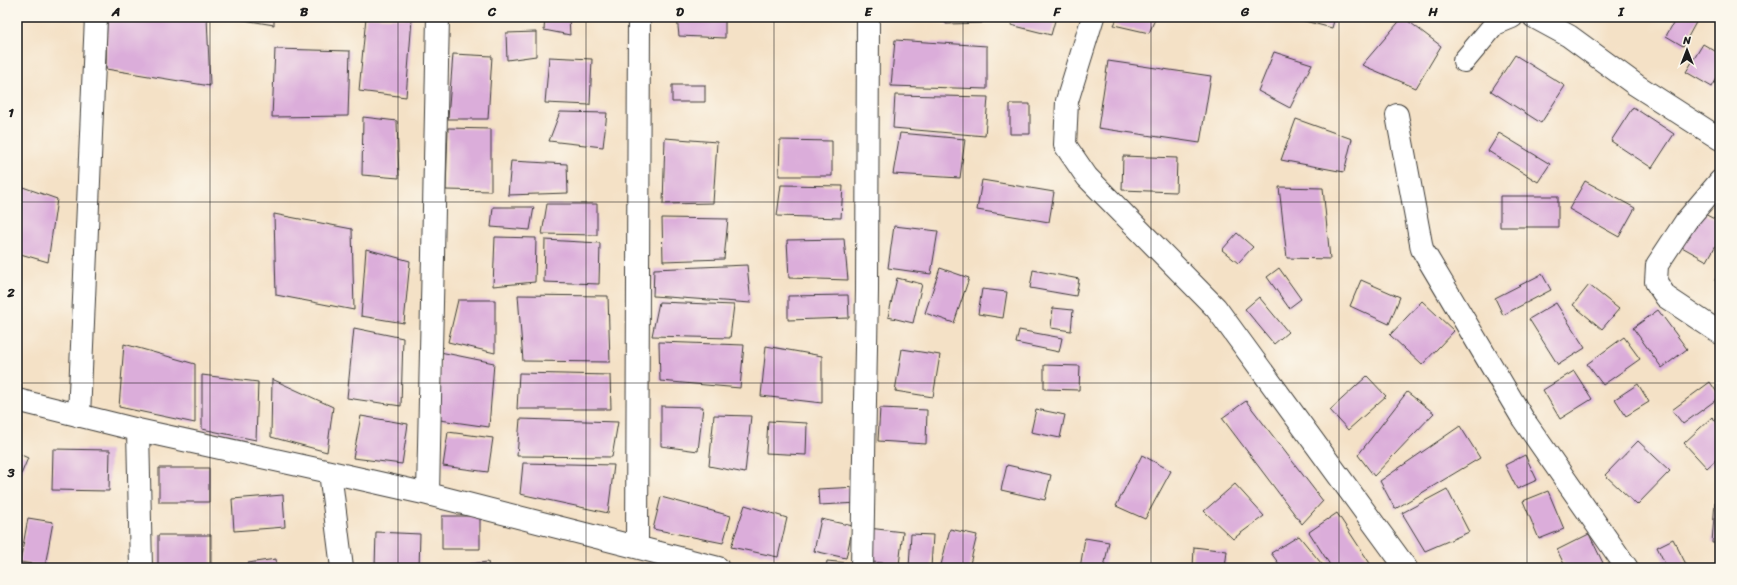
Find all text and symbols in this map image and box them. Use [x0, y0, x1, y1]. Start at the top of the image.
text: A [111, 0, 120, 23]
text: B [300, 0, 309, 23]
text: C [487, 0, 497, 23]
text: D [676, 0, 684, 23]
text: E [864, 0, 873, 23]
text: F [1052, 0, 1061, 23]
text: G [1240, 0, 1250, 23]
text: H [1427, 0, 1438, 23]
text: I [1617, 0, 1625, 23]
north arrow [1667, 30, 1707, 70]
text: N [1682, 31, 1691, 50]
text: 1 [8, 101, 14, 124]
text: 2 [6, 281, 15, 304]
text: 3 [6, 461, 15, 484]

